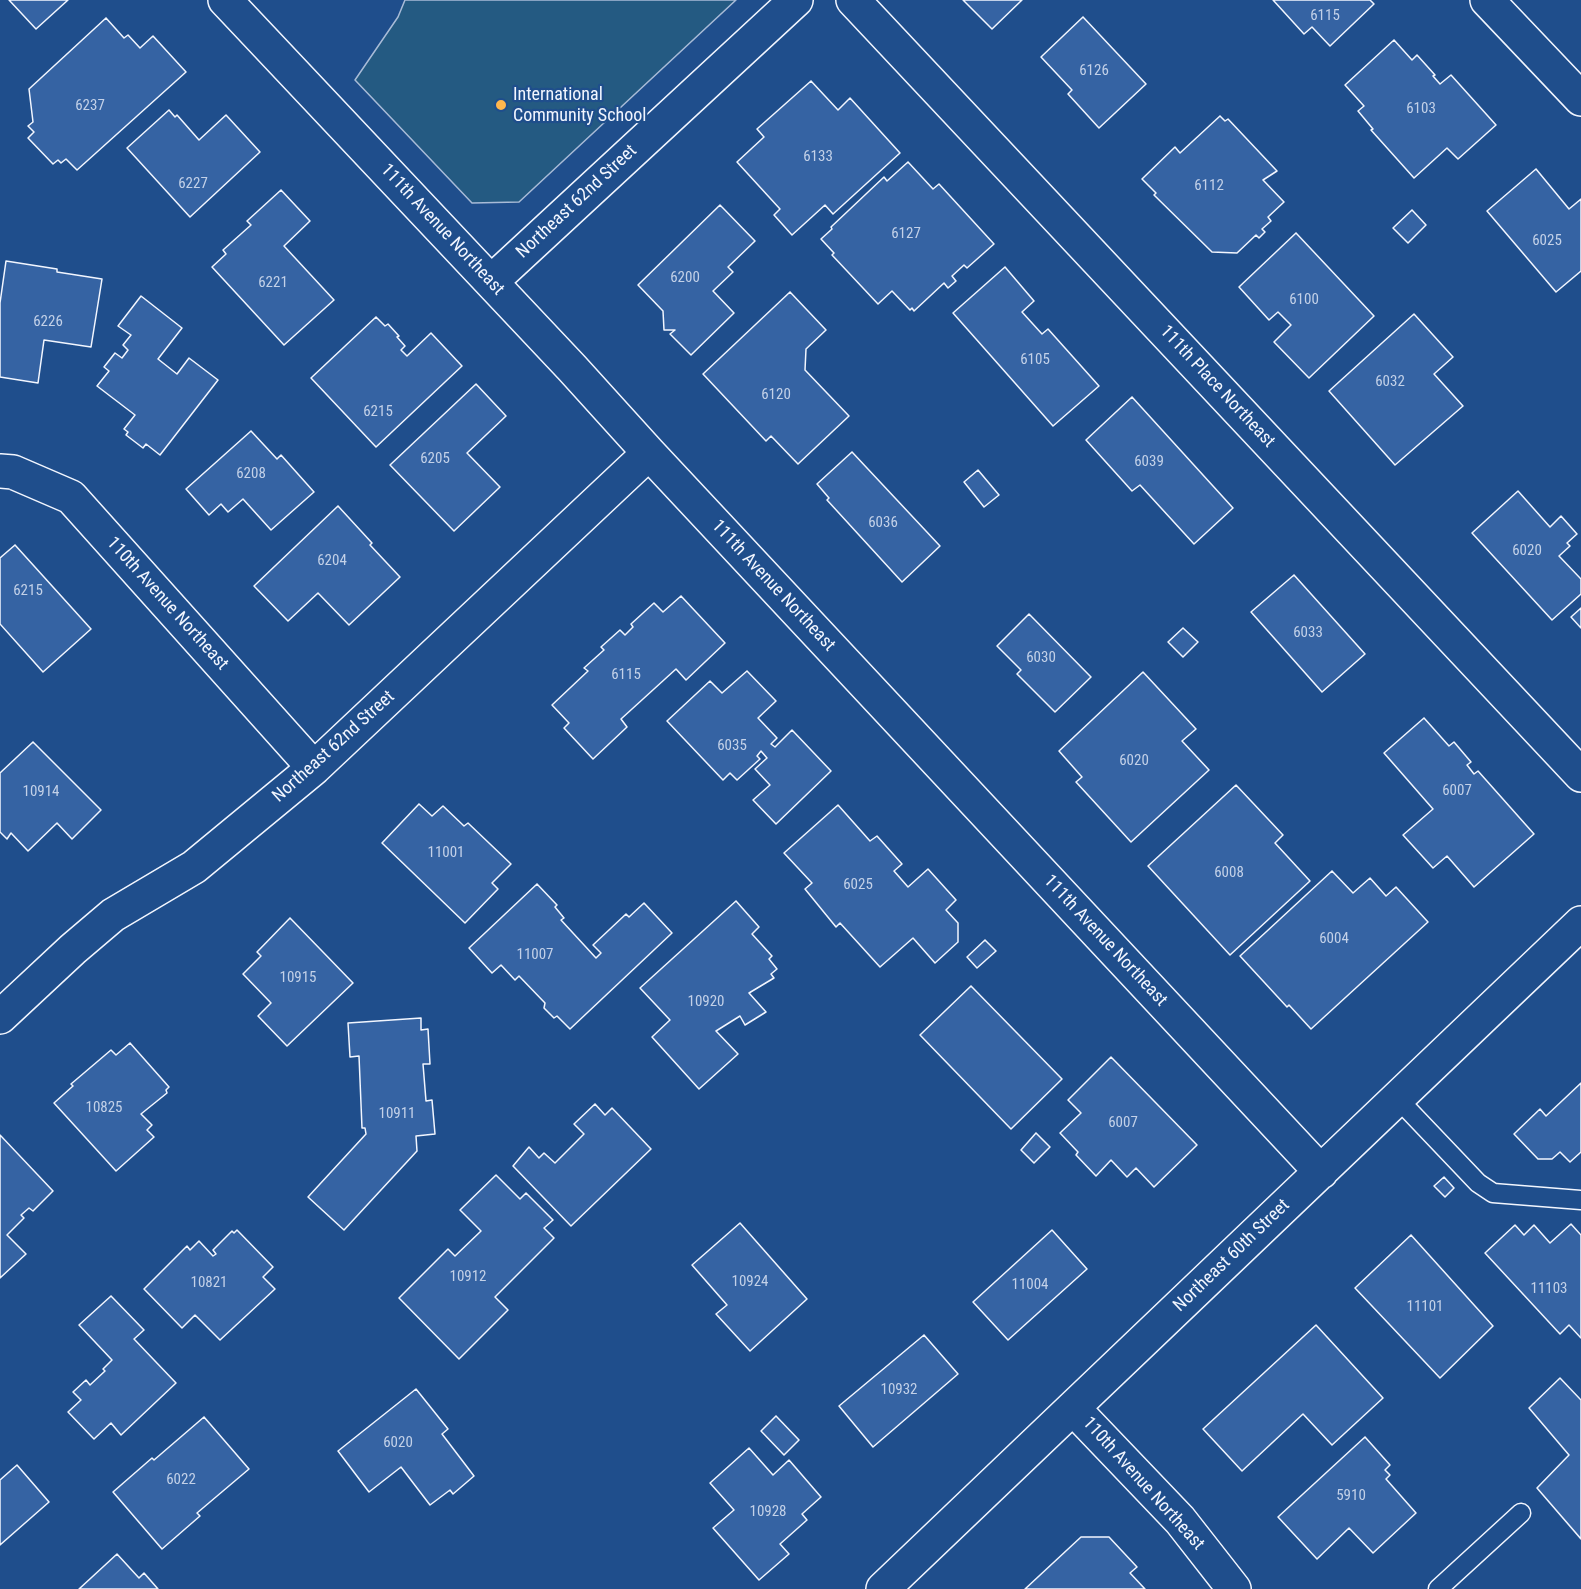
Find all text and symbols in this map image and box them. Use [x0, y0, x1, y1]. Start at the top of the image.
house number: 6115 [1310, 7, 1340, 25]
house number: 6126 [1079, 62, 1109, 80]
place label: International Community School [513, 84, 646, 127]
house number: 6237 [75, 97, 105, 115]
marker: International Community School [494, 98, 508, 112]
house number: 6103 [1406, 100, 1436, 118]
street label: Northeast 62nd Street [512, 141, 642, 263]
house number: 6133 [803, 148, 833, 166]
street label: 111th Avenue Northeast [376, 160, 508, 300]
house number: 6227 [178, 175, 208, 193]
house number: 6112 [1194, 177, 1224, 195]
house number: 6127 [891, 225, 921, 243]
house number: 6025 [1532, 232, 1562, 250]
house number: 6200 [670, 269, 700, 287]
house number: 6221 [258, 274, 288, 292]
house number: 6100 [1289, 291, 1319, 309]
house number: 6226 [33, 313, 63, 331]
street label: 111th Place Northeast [1155, 321, 1279, 453]
house number: 6105 [1020, 351, 1050, 369]
house number: 6032 [1375, 373, 1405, 391]
house number: 6120 [761, 386, 791, 404]
house number: 6215 [363, 403, 393, 421]
house number: 6205 [420, 450, 450, 468]
house number: 6039 [1134, 453, 1164, 471]
house number: 6208 [236, 465, 266, 483]
house number: 6036 [868, 514, 898, 532]
street label: 111th Avenue Northeast [707, 516, 839, 656]
street label: 110th Avenue Northeast [102, 533, 232, 675]
house number: 6020 [1512, 542, 1542, 560]
house number: 6204 [317, 552, 347, 570]
house number: 6215 [13, 582, 43, 600]
house number: 6033 [1293, 624, 1323, 642]
house number: 6030 [1026, 649, 1056, 667]
house number: 6115 [611, 666, 641, 684]
street label: Northeast 62nd Street [269, 687, 399, 807]
house number: 6035 [717, 737, 747, 755]
house number: 6020 [1119, 752, 1149, 770]
house number: 6007 [1442, 782, 1472, 800]
house number: 10914 [22, 783, 60, 801]
house number: 11001 [427, 844, 465, 862]
house number: 6008 [1214, 864, 1244, 882]
street label: 111th Avenue Northeast [1039, 871, 1171, 1011]
house number: 6025 [843, 876, 873, 894]
house number: 6004 [1319, 930, 1349, 948]
house number: 11007 [516, 946, 554, 964]
house number: 10915 [279, 969, 317, 987]
house number: 10920 [687, 993, 725, 1011]
house number: 10825 [85, 1099, 123, 1117]
house number: 10911 [378, 1105, 416, 1123]
house number: 6007 [1108, 1114, 1138, 1132]
street label: Northeast 60th Street [1169, 1195, 1295, 1317]
house number: 10912 [449, 1268, 487, 1286]
house number: 10924 [731, 1273, 769, 1291]
house number: 10821 [190, 1274, 228, 1292]
house number: 11004 [1011, 1276, 1049, 1294]
house number: 11103 [1530, 1280, 1568, 1298]
house number: 11101 [1406, 1298, 1444, 1316]
house number: 10932 [880, 1381, 918, 1399]
street label: 110th Avenue Northeast [1078, 1413, 1208, 1555]
house number: 6020 [383, 1434, 413, 1452]
house number: 6022 [166, 1471, 196, 1489]
house number: 5910 [1336, 1487, 1366, 1505]
house number: 10928 [749, 1503, 787, 1521]

